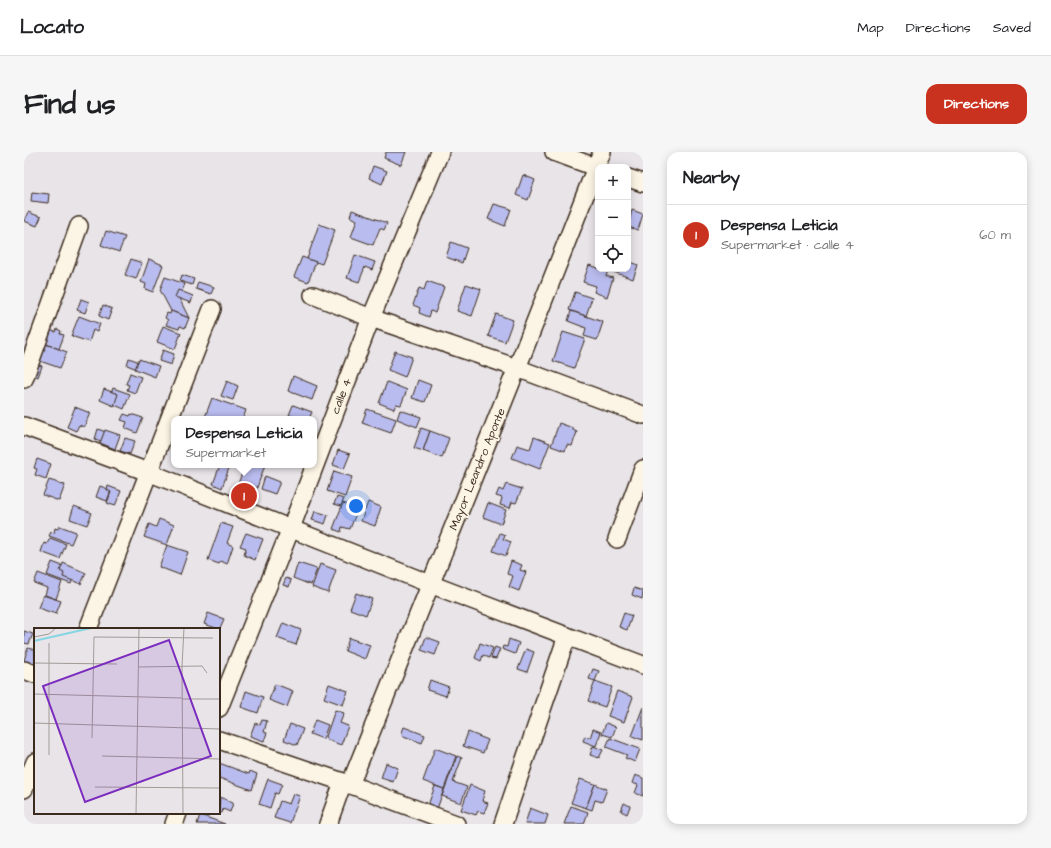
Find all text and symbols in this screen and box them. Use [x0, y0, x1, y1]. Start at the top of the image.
text: Locato [20, 14, 84, 41]
text: Map [857, 18, 884, 38]
text: Directions [906, 18, 971, 38]
text: Saved [993, 18, 1031, 38]
button: Directions [926, 84, 1027, 124]
text: Find us [24, 85, 115, 124]
map controls [595, 164, 631, 272]
button: + [595, 164, 631, 200]
text: Nearby [683, 166, 740, 190]
button: − [595, 200, 631, 236]
text: Despensa Leticia [721, 215, 838, 236]
text: 1 [695, 226, 697, 244]
text: 60 m [979, 226, 1011, 244]
button: locate [595, 236, 631, 272]
text: Supermarket · calle 4 [721, 236, 854, 254]
street label: calle 4 [327, 376, 356, 416]
street label: Mayor Leandro Aponte [445, 405, 511, 533]
popup [171, 416, 317, 468]
text: Despensa Leticia [186, 423, 302, 444]
text: Supermarket [186, 444, 266, 462]
pin: 1 [231, 481, 257, 511]
your location [346, 496, 366, 516]
inset map [34, 628, 220, 814]

